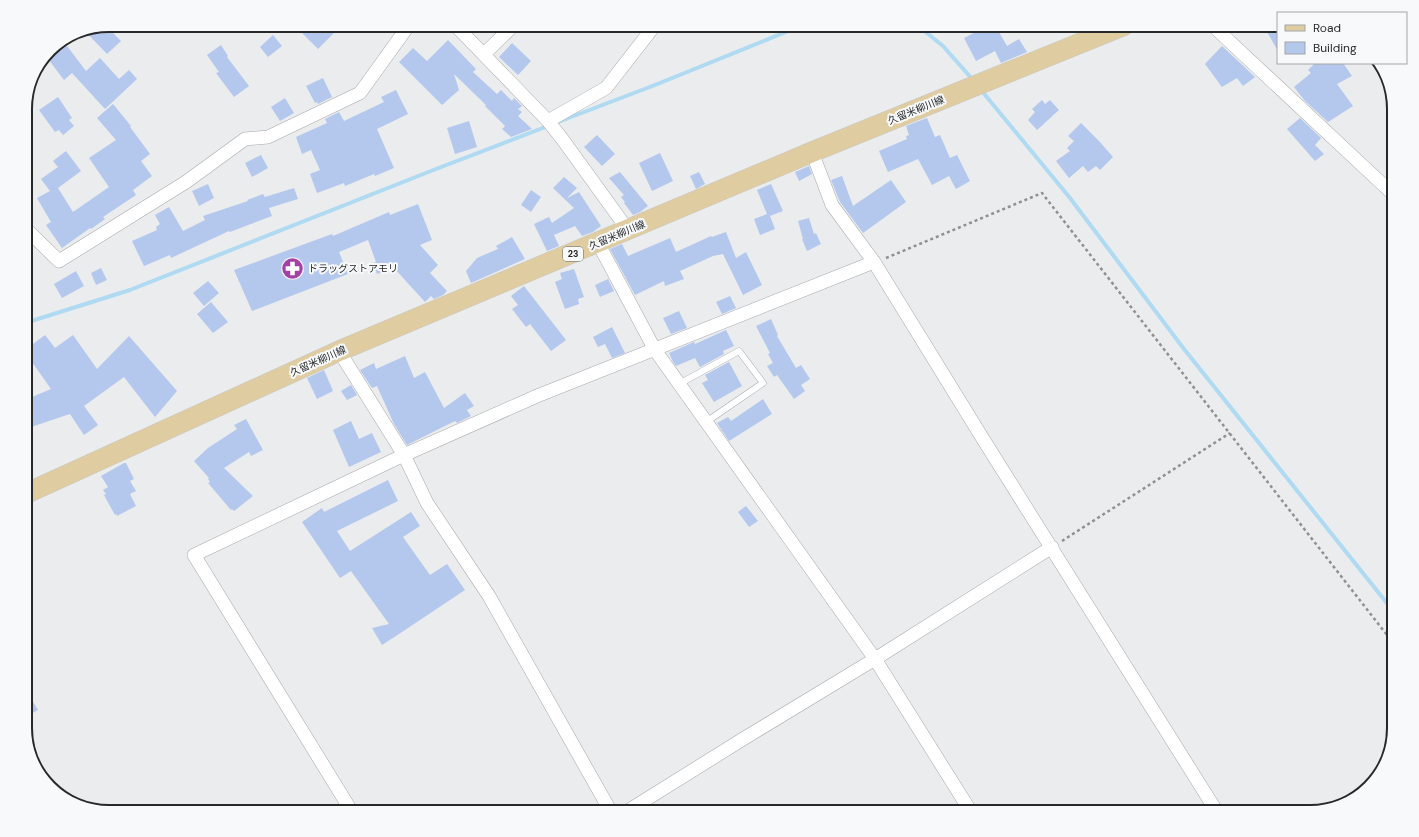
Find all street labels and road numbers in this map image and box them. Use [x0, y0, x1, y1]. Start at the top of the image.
street label: 久留米柳川線 [886, 93, 946, 127]
street label: 久留米柳川線 [587, 217, 647, 253]
road number: 23 [563, 247, 583, 261]
street label: 久留米柳川線 [288, 343, 348, 379]

